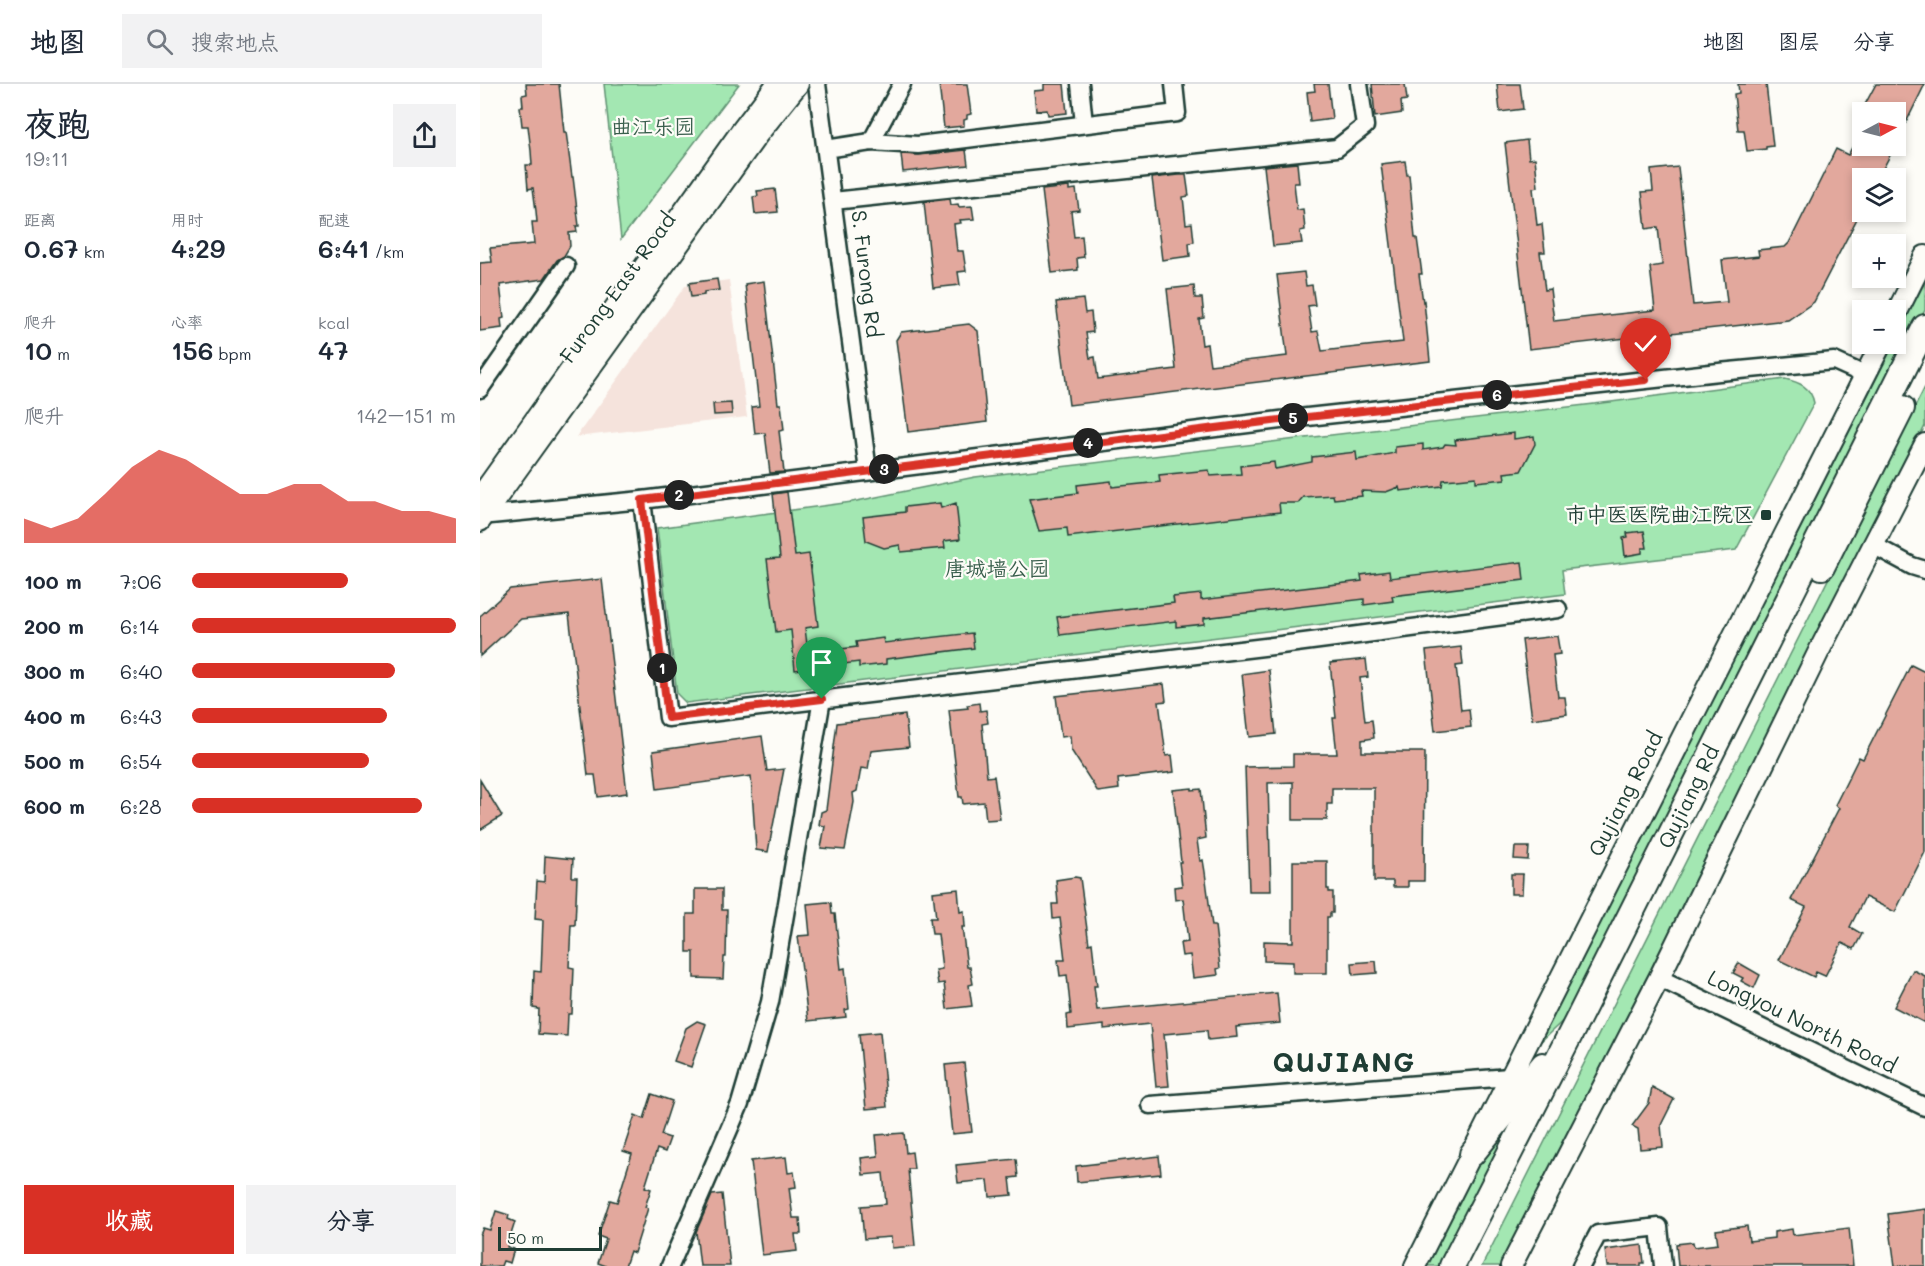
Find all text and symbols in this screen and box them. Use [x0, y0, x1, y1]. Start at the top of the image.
search box [122, 14, 542, 68]
text: 地图 [30, 23, 86, 59]
icon: search [143, 25, 176, 58]
text: 搜索地点 [191, 27, 279, 56]
text: 地图 [1703, 27, 1745, 54]
text: 图层 [1778, 27, 1820, 54]
text: 分享 [1853, 27, 1895, 54]
text: 夜跑 [24, 101, 90, 144]
north arrow [1852, 102, 1906, 156]
map controls [1852, 102, 1906, 354]
button: share [393, 104, 456, 167]
park label: 曲江乐园 [611, 112, 695, 139]
text: 19:11 [24, 145, 69, 171]
button: layers [1852, 168, 1906, 222]
street label: Furong East Road [553, 206, 681, 368]
text: 距离 [24, 209, 56, 230]
text: 用时 [171, 209, 203, 230]
text: 配速 [318, 209, 350, 230]
street label: S. Furong Rd [846, 209, 889, 339]
text: 0.67 [24, 231, 79, 265]
text: 4:29 [171, 231, 225, 265]
text: 6:41 [318, 231, 370, 265]
button: + [1852, 234, 1906, 288]
text: km [79, 241, 105, 262]
text: /km [370, 241, 404, 262]
button: − [1852, 300, 1906, 354]
text: 爬升 [24, 311, 56, 332]
text: 心率 [171, 311, 203, 332]
text: kcal [318, 312, 350, 333]
pin [1620, 318, 1671, 380]
icon: check [1629, 327, 1662, 360]
text: 10 [24, 333, 52, 367]
text: 156 [171, 333, 213, 367]
text: 47 [318, 333, 349, 367]
text: m [52, 343, 70, 364]
text: bpm [213, 343, 251, 364]
pin: 6 [1482, 380, 1512, 410]
text: 6 [1492, 384, 1502, 405]
text: 爬升 [24, 402, 64, 428]
text: 142–151 m [356, 402, 456, 428]
pin: 5 [1278, 403, 1308, 433]
text: 5 [1288, 407, 1298, 428]
pin: 4 [1073, 428, 1103, 458]
text: 4 [1083, 432, 1093, 453]
pin: 3 [869, 454, 899, 484]
text: 3 [879, 458, 889, 479]
pin: 2 [664, 480, 694, 510]
text: 2 [675, 484, 683, 505]
place label: 市中医医院曲江院区 [1565, 500, 1754, 527]
marker: 市中医医院曲江院区 [1759, 508, 1773, 522]
park label: 唐城墙公园 [945, 554, 1050, 581]
text: 100 m [24, 568, 82, 594]
text: 7:06 [120, 568, 162, 594]
text: 200 m [24, 613, 84, 639]
text: 6:14 [120, 613, 159, 639]
pin [796, 637, 847, 699]
icon: arrive [805, 646, 838, 679]
pin: 1 [647, 653, 677, 683]
text: 1 [658, 657, 666, 678]
text: 300 m [24, 658, 85, 684]
text: 6:40 [120, 658, 162, 684]
text: 400 m [24, 703, 85, 729]
text: 6:43 [120, 703, 162, 729]
street label: Qujiang Road [1581, 726, 1668, 861]
street label: Qujiang Rd [1651, 740, 1724, 852]
text: 500 m [24, 748, 84, 774]
text: 6:54 [120, 748, 162, 774]
text: 600 m [24, 793, 85, 819]
text: 6:28 [120, 793, 162, 819]
street label: Longyou North Road [1703, 963, 1902, 1078]
district label: QUJIANG [1273, 1044, 1415, 1079]
button: 收藏 [24, 1185, 234, 1254]
button: 分享 [246, 1185, 456, 1254]
scale bar [498, 1224, 602, 1252]
text: 50 m [507, 1227, 544, 1248]

